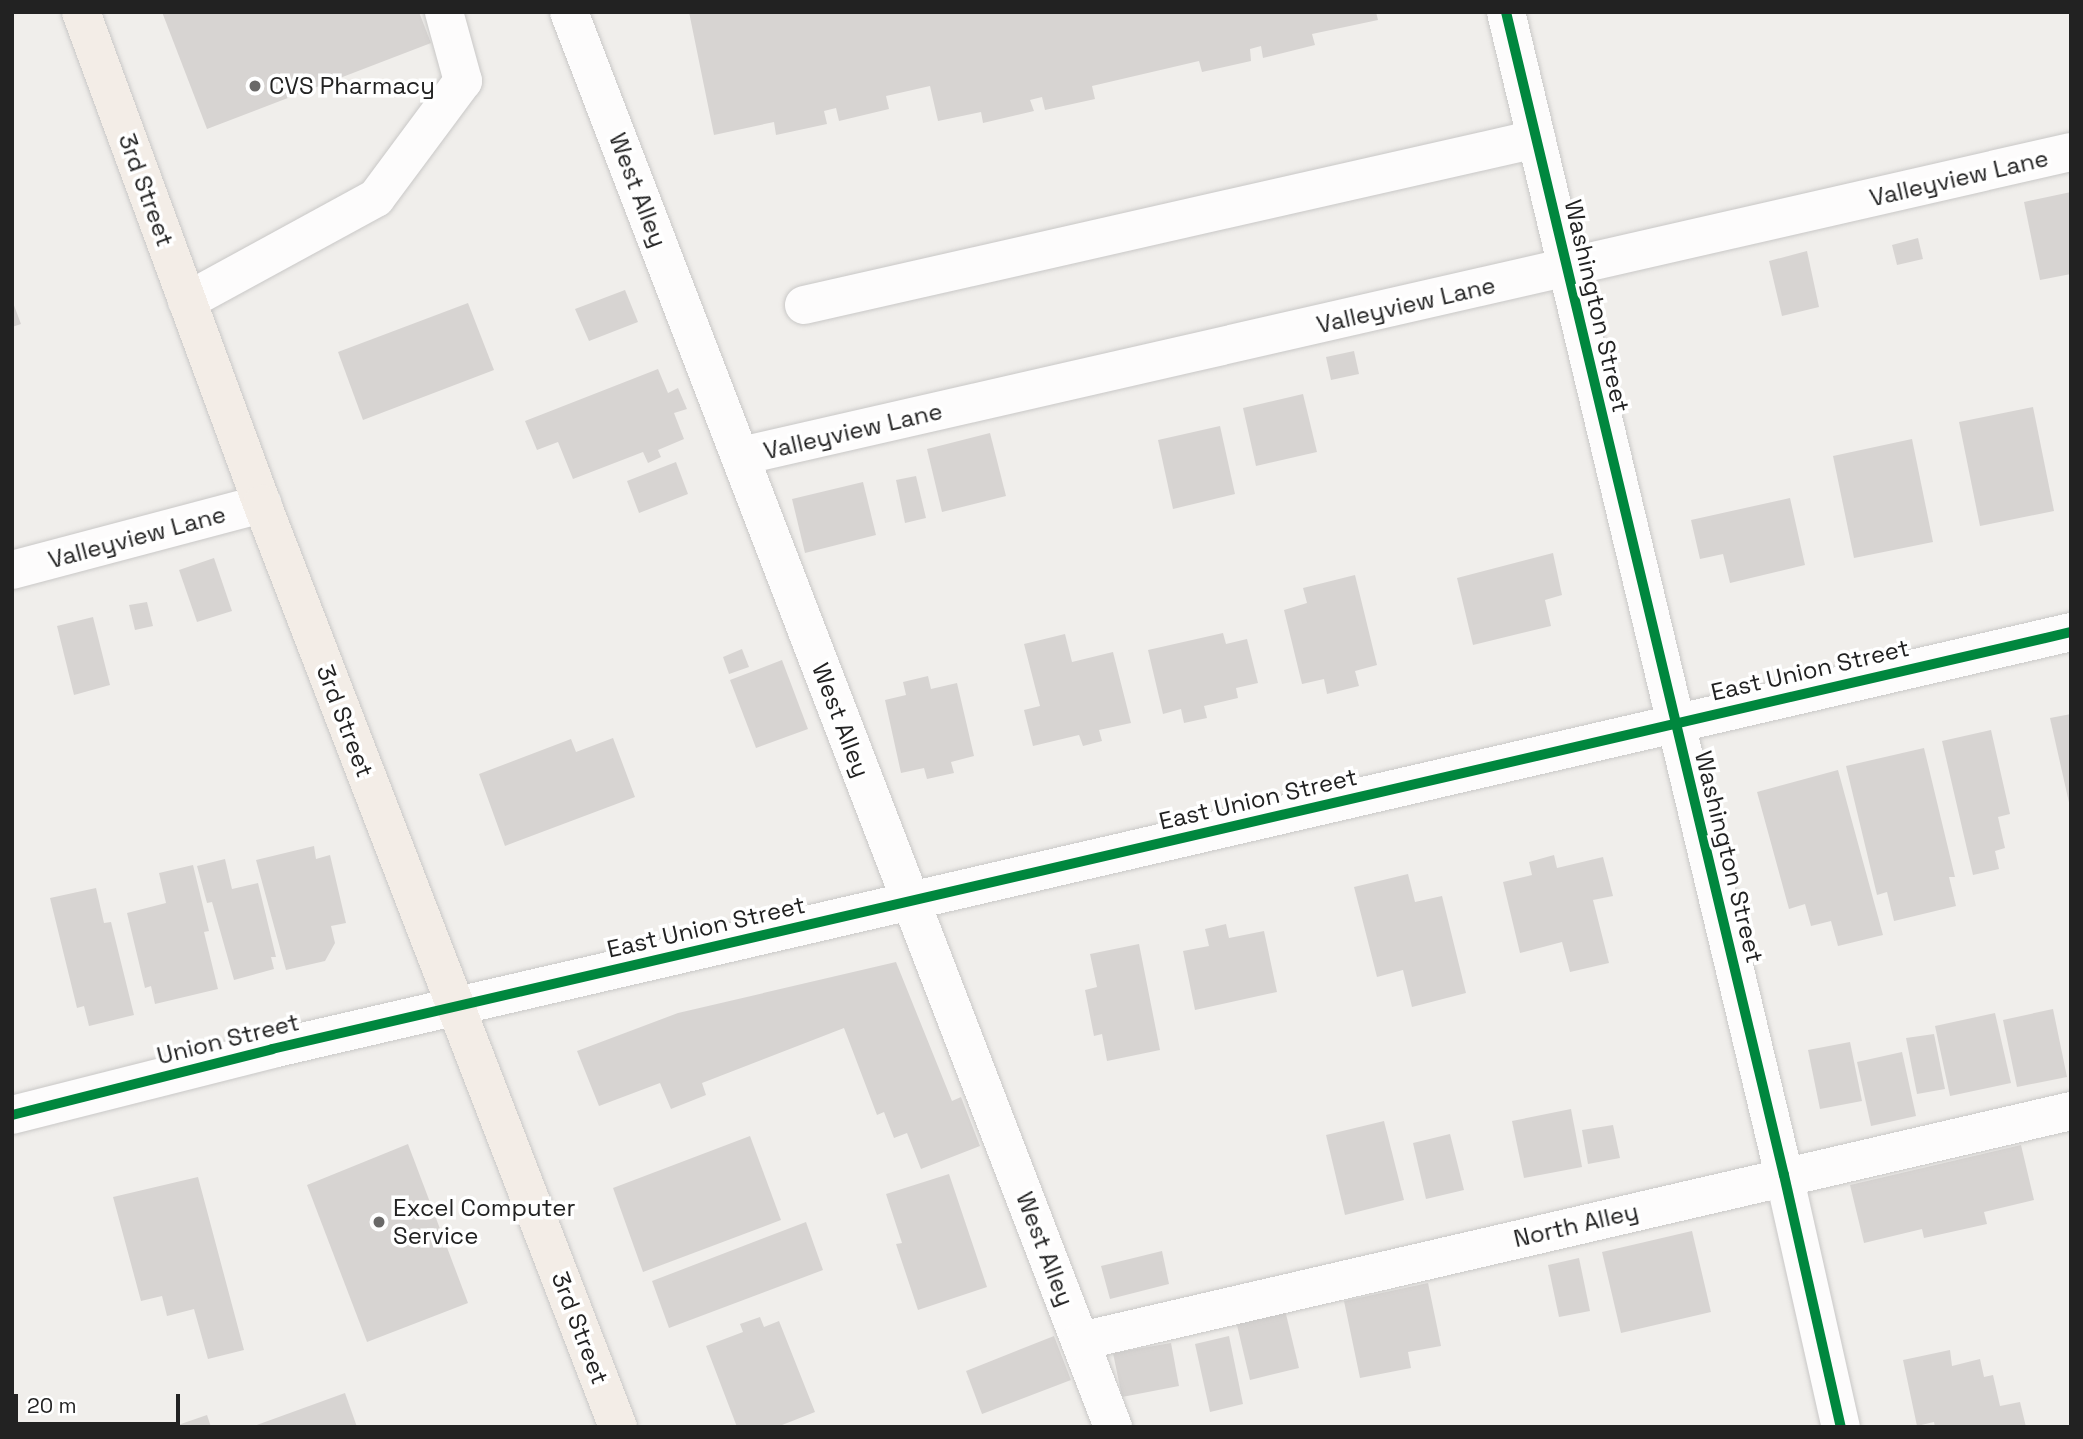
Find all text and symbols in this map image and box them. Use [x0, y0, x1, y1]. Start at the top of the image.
place label: CVS Pharmacy [269, 72, 435, 100]
marker: CVS Pharmacy [247, 78, 263, 94]
street label: West Alley [603, 129, 673, 251]
street label: 3rd Street [112, 130, 180, 250]
street label: Valleyview Lane [1867, 143, 2051, 213]
street label: Washington Street [1559, 197, 1635, 415]
street label: Valleyview Lane [1314, 270, 1498, 340]
street label: Valleyview Lane [761, 396, 945, 466]
street label: Valleyview Lane [45, 499, 229, 575]
street label: East Union Street [1708, 633, 1912, 707]
street label: West Alley [806, 659, 876, 781]
street label: 3rd Street [310, 661, 380, 781]
street label: Washington Street [1689, 748, 1769, 966]
street label: East Union Street [1156, 762, 1360, 836]
street label: East Union Street [604, 890, 808, 964]
street label: Union Street [154, 1007, 302, 1071]
street label: West Alley [1010, 1188, 1080, 1310]
place label: Excel Computer Service [393, 1194, 575, 1250]
street label: North Alley [1511, 1197, 1641, 1253]
marker: Excel Computer Service [371, 1214, 387, 1230]
street label: 3rd Street [545, 1268, 615, 1388]
scale bar [18, 1380, 184, 1424]
text: 20 m [27, 1392, 77, 1419]

